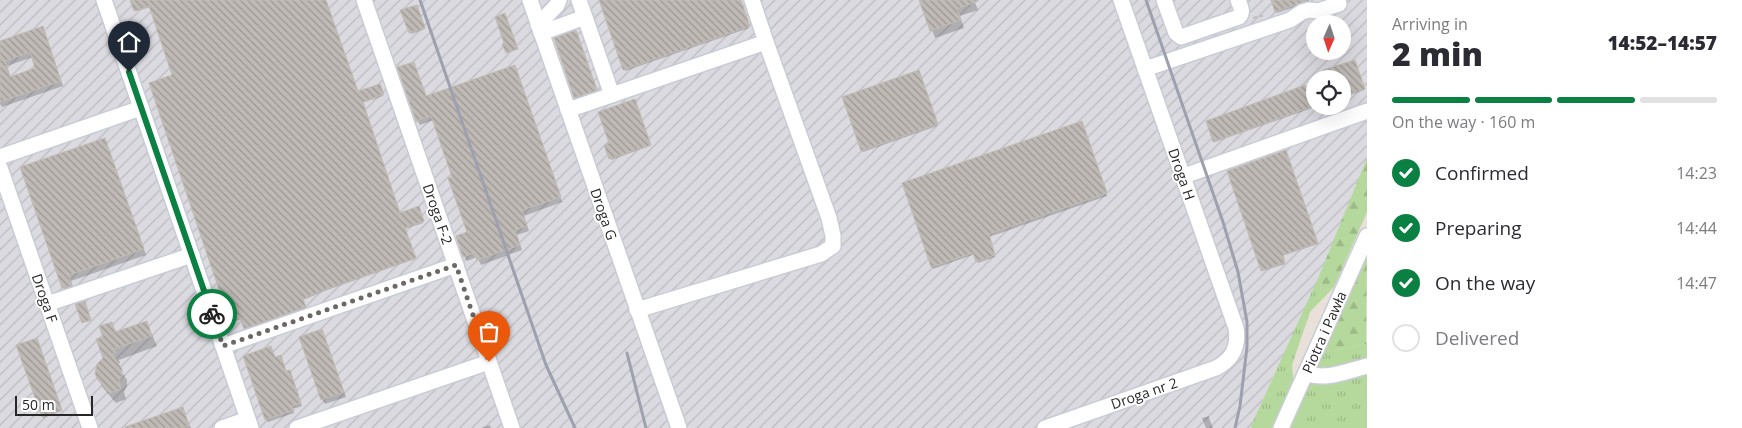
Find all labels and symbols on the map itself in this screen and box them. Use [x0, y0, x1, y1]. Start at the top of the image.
north arrow [1306, 15, 1351, 60]
pin [108, 21, 150, 72]
street label: Droga H [1164, 146, 1200, 202]
street label: Droga F-2 [419, 181, 457, 247]
street label: Droga G [586, 186, 622, 242]
street label: Droga F [28, 271, 62, 325]
street label: Piotra i Pawła [1297, 288, 1351, 376]
courier [187, 289, 237, 339]
pin [468, 311, 510, 362]
street label: Droga nr 2 [1108, 373, 1180, 413]
scale bar [15, 393, 92, 416]

